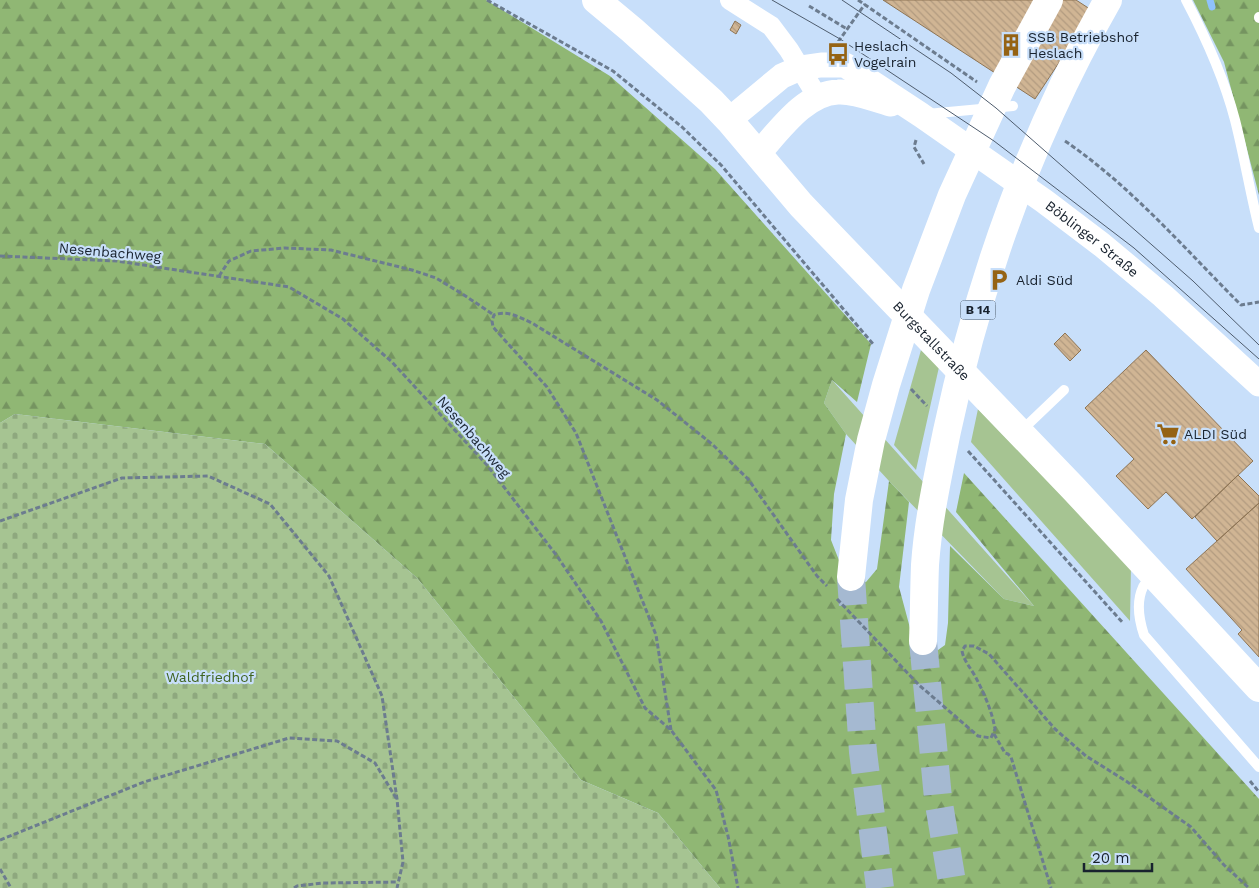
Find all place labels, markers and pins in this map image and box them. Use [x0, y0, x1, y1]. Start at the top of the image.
place label: SSB Betriebshof Heslach [1028, 29, 1139, 61]
building icon: SSB Betriebshof Heslach [998, 32, 1024, 58]
place label: Heslach Vogelrain [854, 38, 916, 70]
bus stop icon: Heslach Vogelrain [825, 41, 851, 67]
parking icon: Aldi Süd [986, 267, 1012, 293]
place label: Aldi Süd [1016, 272, 1073, 288]
supermarket icon: ALDI Süd [1155, 421, 1181, 447]
place label: ALDI Süd [1184, 426, 1247, 442]

